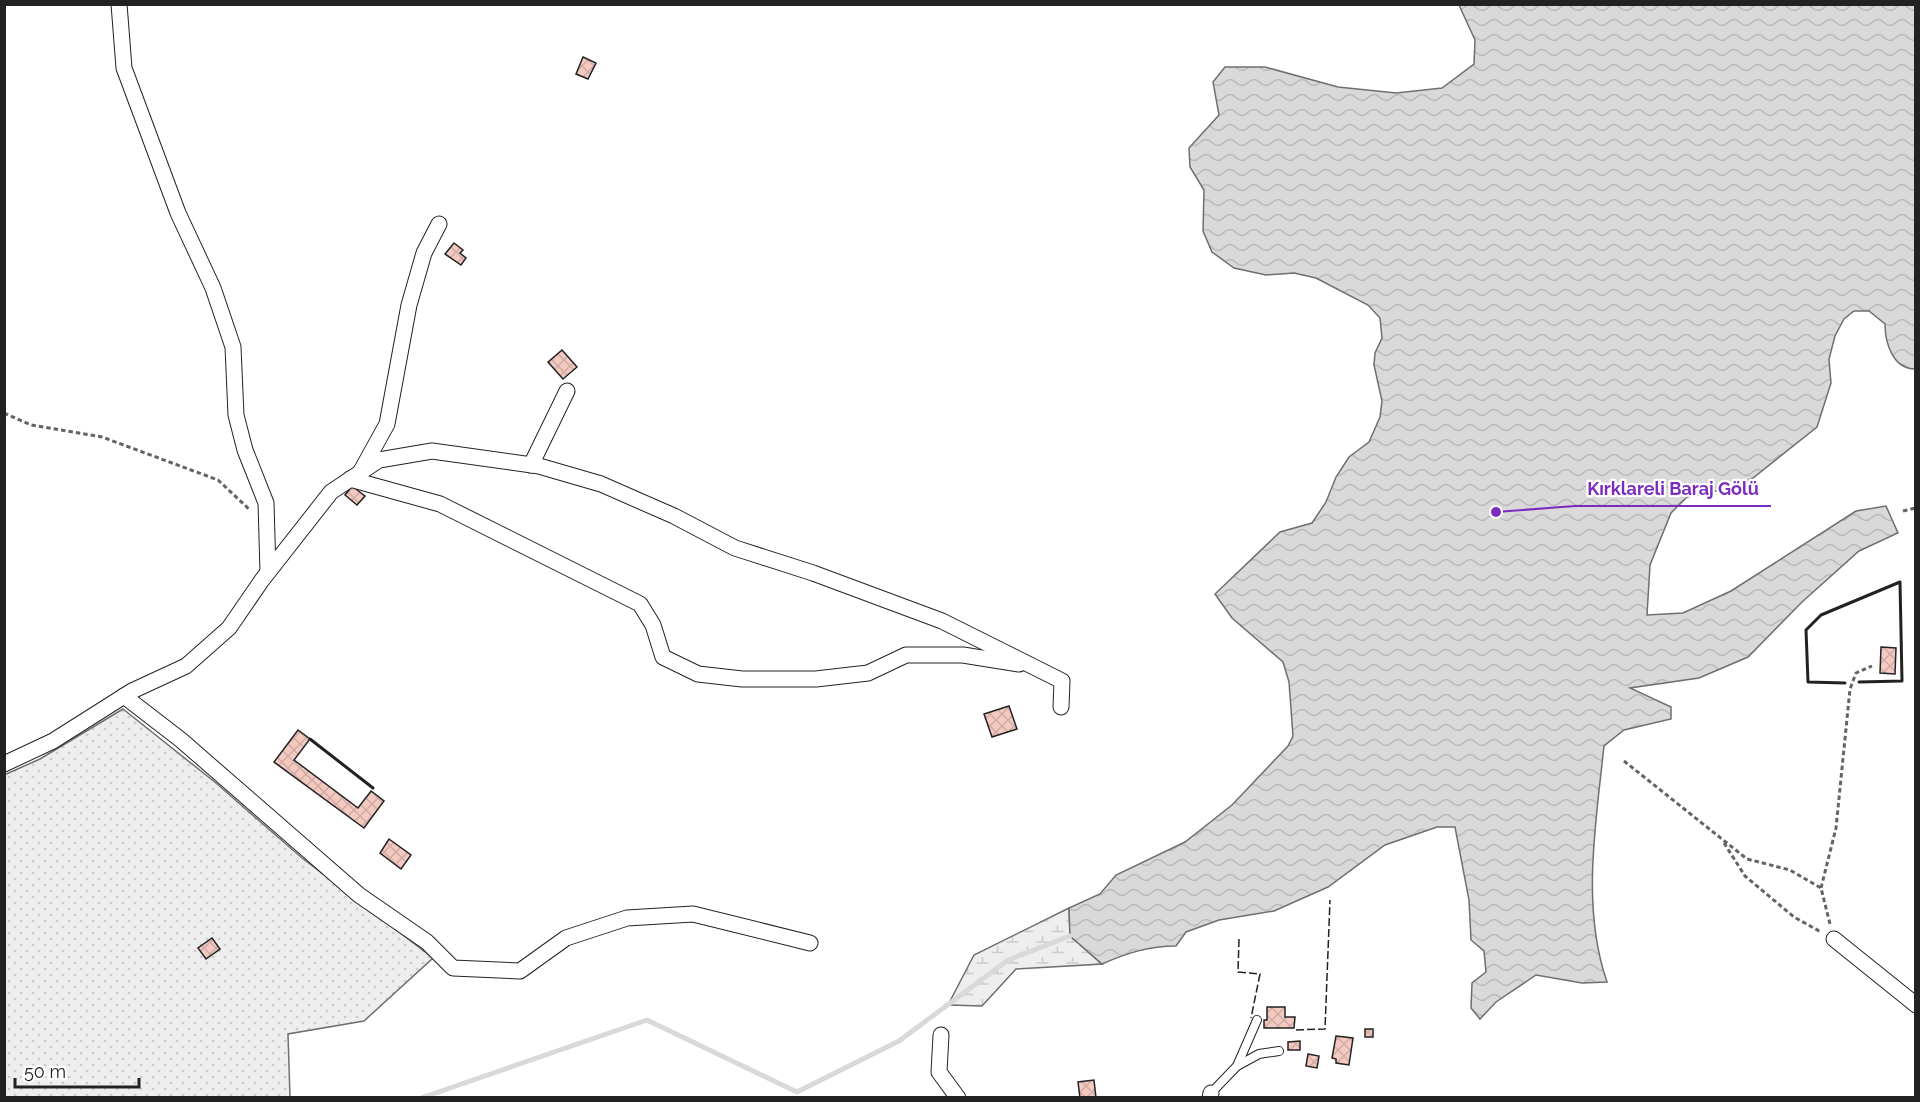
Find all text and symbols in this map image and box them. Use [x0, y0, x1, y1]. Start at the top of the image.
callout: Kırklareli Baraj Gölü [1575, 470, 1771, 506]
text: Kırklareli Baraj Gölü [1587, 478, 1759, 499]
scale bar [15, 1051, 140, 1089]
text: 50 m [24, 1061, 66, 1082]

